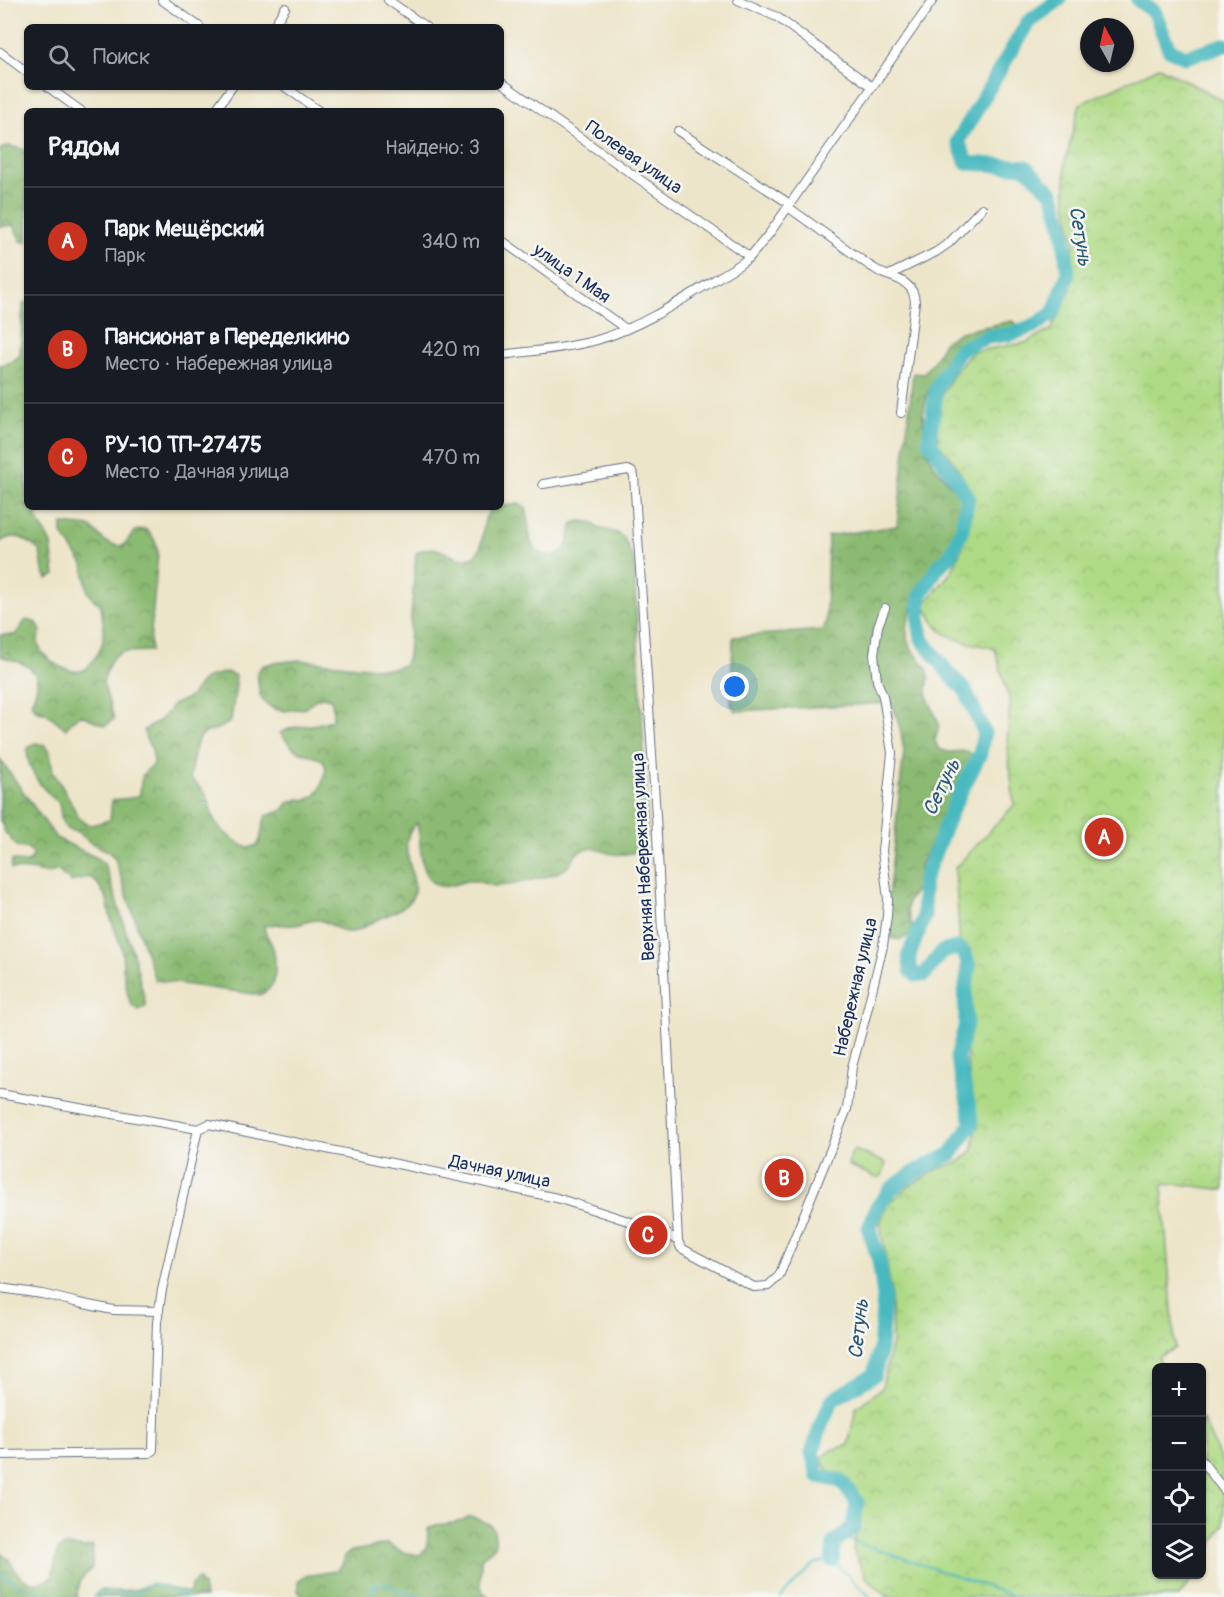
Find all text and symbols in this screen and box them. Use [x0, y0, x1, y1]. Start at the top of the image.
north arrow [1080, 18, 1134, 72]
search box [24, 24, 504, 90]
icon: search [45, 41, 78, 74]
text: Поиск [93, 43, 150, 71]
street label: Полевая улица [581, 116, 687, 199]
text: Рядом [48, 131, 120, 163]
text: Найдено: 3 [385, 135, 480, 160]
water label: Сетунь [1063, 205, 1098, 268]
text: Парк Мещёрский [105, 215, 265, 243]
text: A [61, 229, 74, 254]
text: 340 m [421, 229, 480, 254]
street label: улица 1 Мая [528, 238, 615, 308]
text: Парк [105, 243, 146, 268]
text: Пансионат в Переделкино [105, 323, 350, 351]
text: B [62, 337, 73, 362]
text: 420 m [421, 337, 480, 362]
text: Место · Набережная улица [105, 351, 333, 376]
text: РУ-10 ТП-27475 [105, 431, 262, 459]
text: C [61, 445, 74, 470]
text: 470 m [422, 445, 480, 470]
text: Место · Дачная улица [105, 459, 289, 484]
your location [720, 672, 749, 701]
street label: Верхняя Набережная улица [627, 752, 660, 962]
water label: Сетунь [917, 754, 966, 820]
pin: A [1084, 814, 1124, 860]
street label: Набережная улица [828, 915, 883, 1059]
street label: Дачная улица [446, 1149, 553, 1193]
pin: B [764, 1156, 804, 1200]
pin: C [628, 1212, 668, 1258]
water label: Сетунь [843, 1297, 874, 1360]
map controls [1152, 1363, 1206, 1579]
button: + [1152, 1363, 1206, 1417]
button: − [1152, 1417, 1206, 1471]
button: locate [1152, 1471, 1206, 1525]
button: layers [1152, 1525, 1206, 1579]

